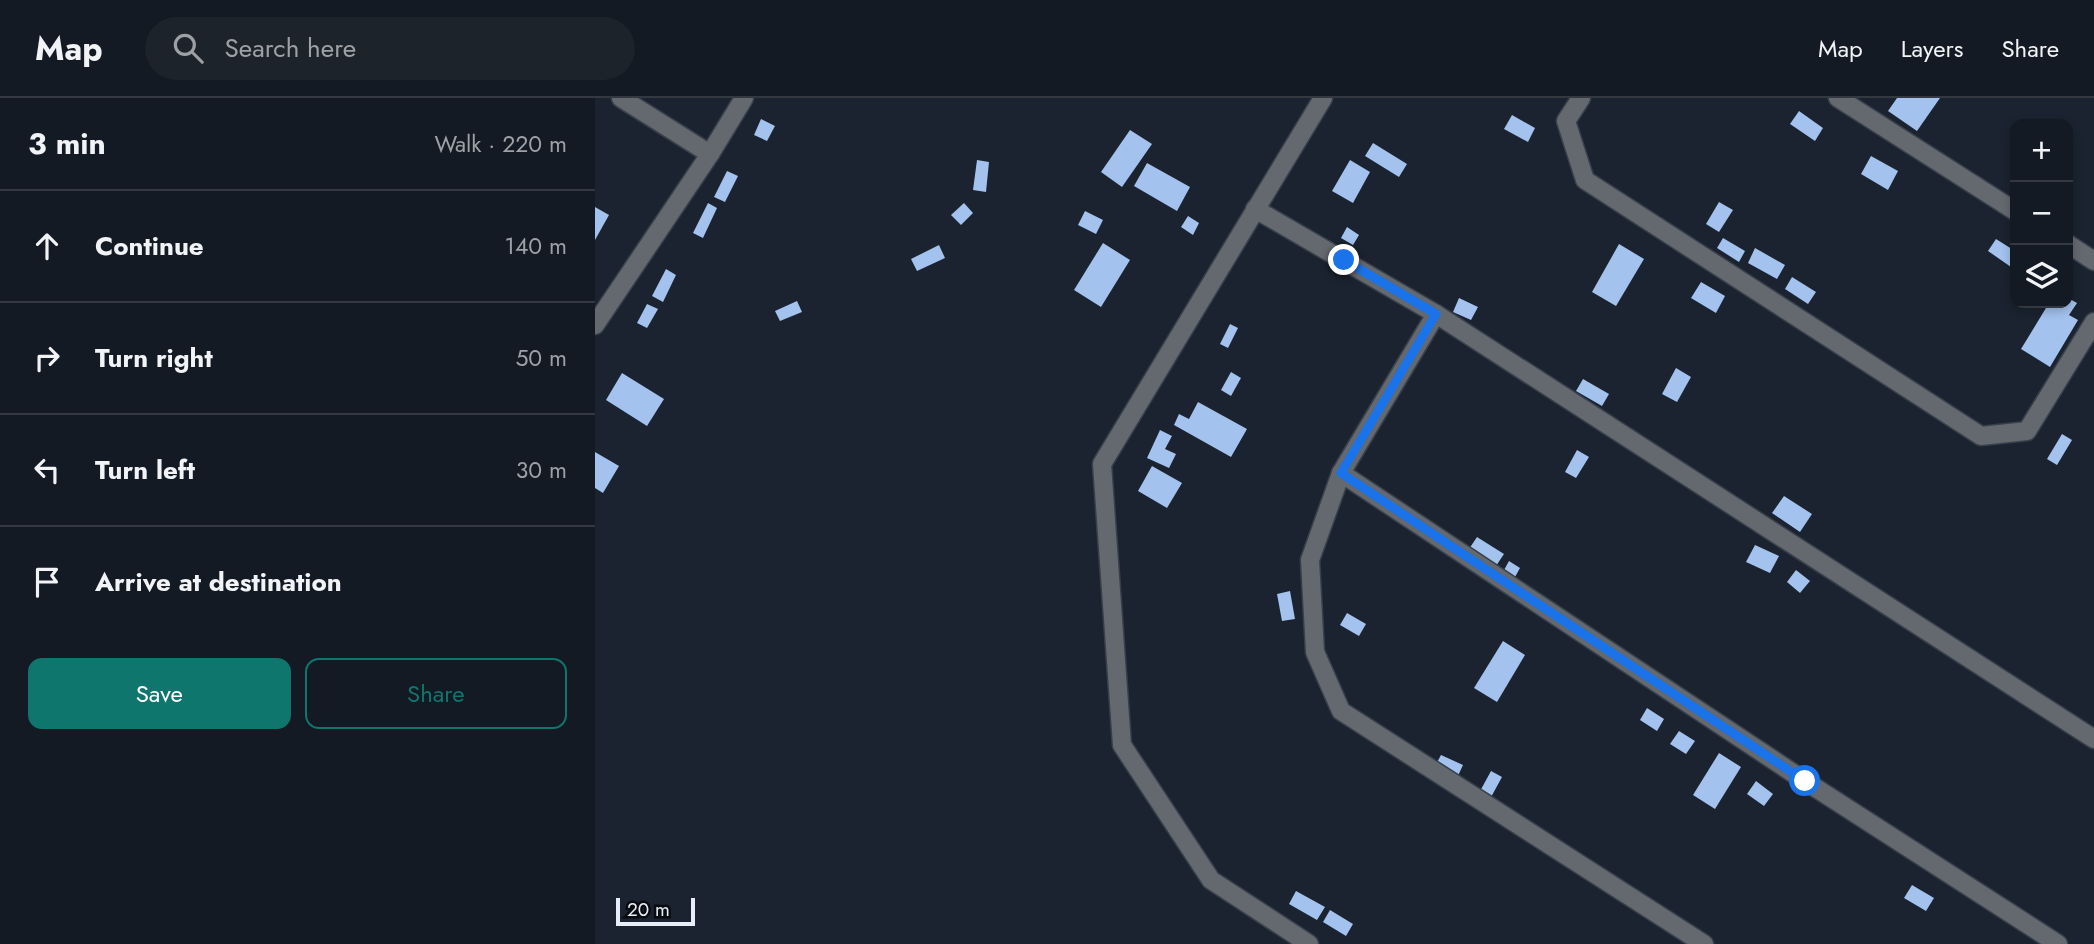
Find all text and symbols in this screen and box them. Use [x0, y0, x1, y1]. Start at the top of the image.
search box [145, 17, 635, 80]
text: Map [35, 25, 103, 72]
icon: search [169, 29, 207, 67]
text: Search here [225, 29, 356, 67]
text: Map [1818, 31, 1863, 66]
text: Layers [1901, 31, 1963, 66]
text: Share [2001, 31, 2059, 66]
map controls [2010, 119, 2073, 308]
button: + [2010, 119, 2073, 182]
text: 3 min [28, 122, 106, 165]
text: Walk · 220 m [435, 127, 567, 161]
button: − [2010, 182, 2073, 245]
icon: ahead [28, 227, 66, 265]
text: Continue [95, 227, 204, 265]
text: 140 m [505, 229, 567, 263]
route end [1328, 244, 1359, 275]
button: layers [2010, 245, 2073, 308]
icon: right [28, 339, 66, 377]
text: Turn right [95, 339, 213, 377]
text: 50 m [515, 341, 567, 375]
icon: left [28, 451, 66, 489]
text: Turn left [95, 451, 195, 489]
text: 30 m [516, 453, 567, 487]
icon: arrive [28, 563, 66, 601]
text: Arrive at destination [95, 563, 342, 601]
button: Save [28, 658, 291, 729]
button: Share [305, 658, 567, 729]
route start [1789, 765, 1820, 796]
scale bar [616, 895, 695, 927]
text: 20 m [627, 896, 670, 923]

